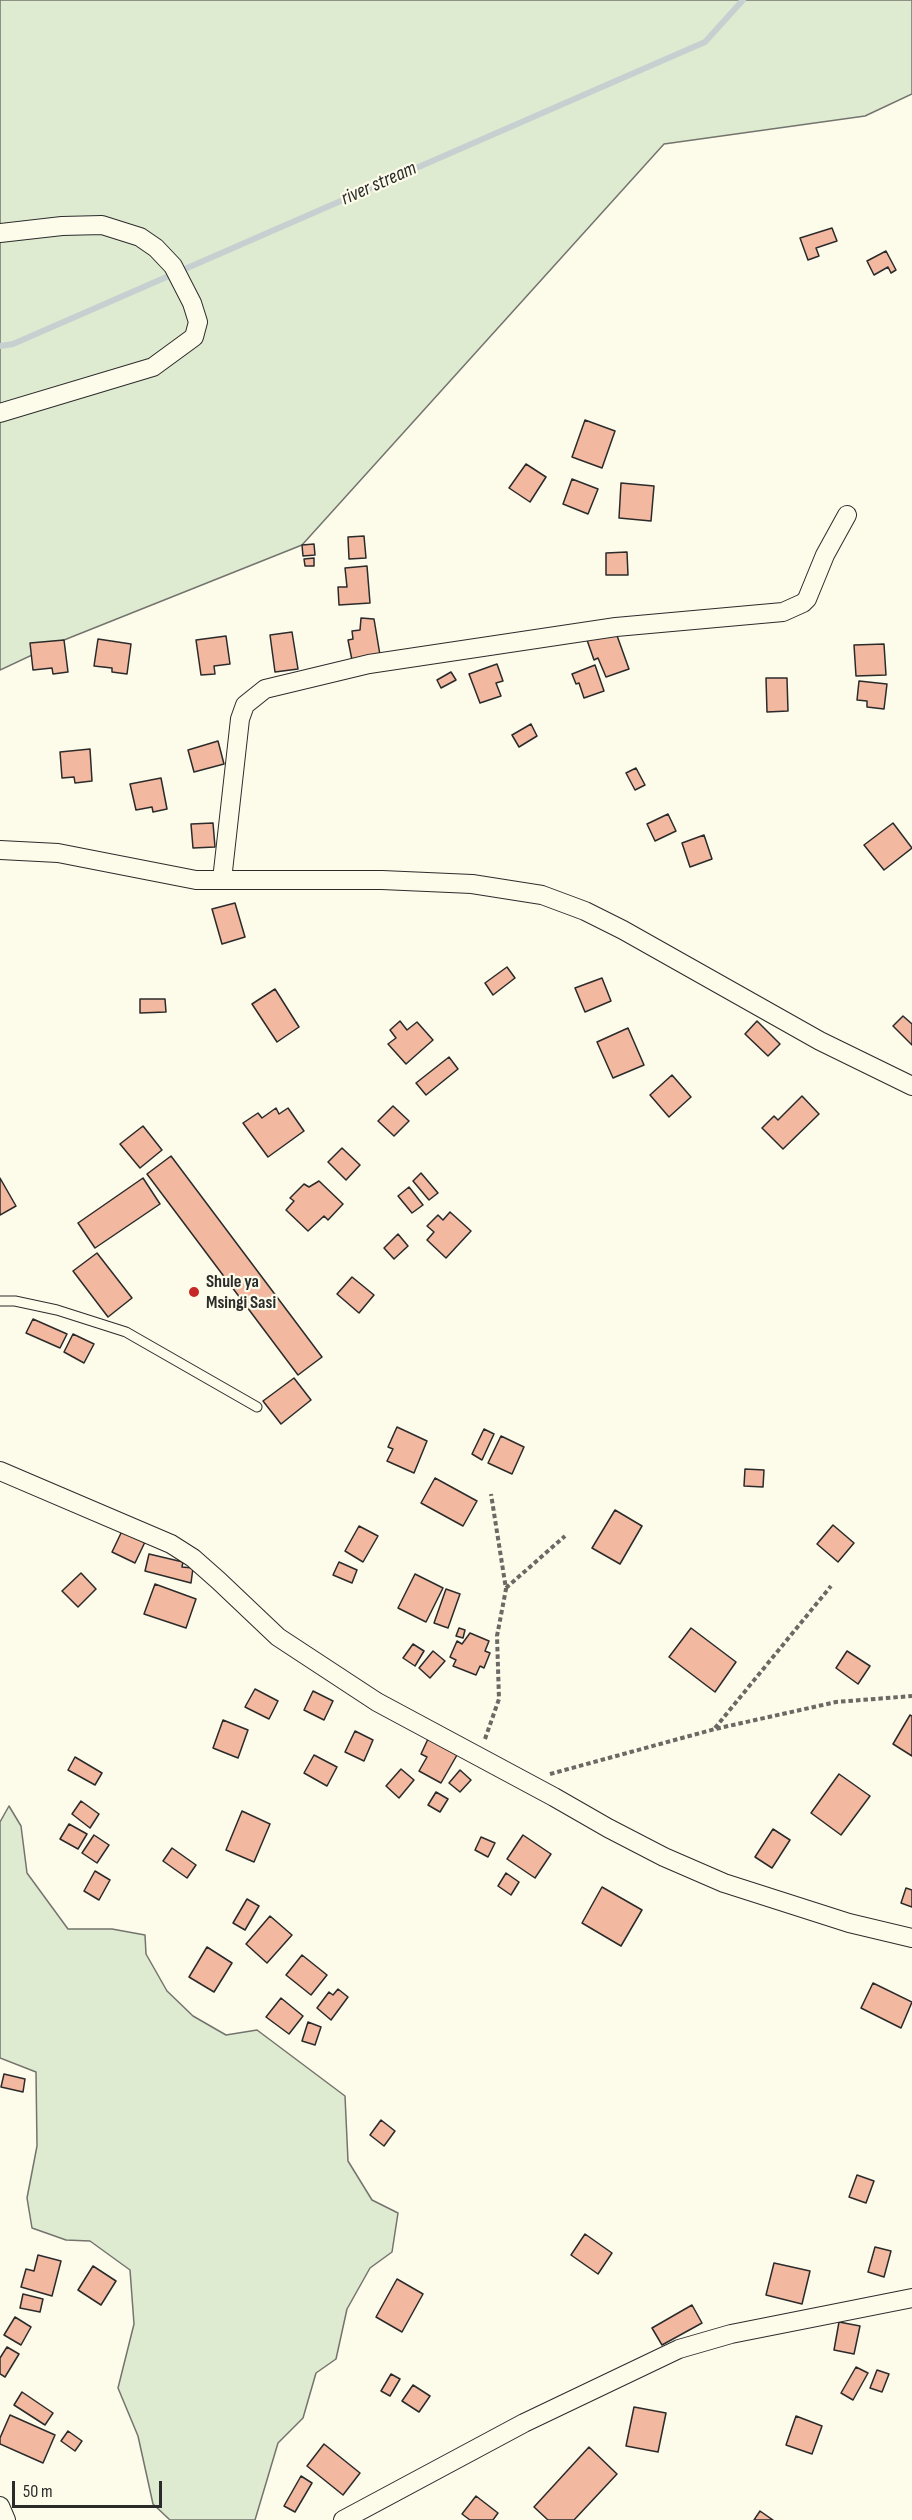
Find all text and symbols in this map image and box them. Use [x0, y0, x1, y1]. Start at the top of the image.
water label: river stream [338, 157, 420, 211]
place label: Shule ya Msingi Sasi [206, 1271, 276, 1314]
marker: Shule ya Msingi Sasi [187, 1285, 201, 1299]
scale bar [15, 2469, 165, 2507]
text: 50 m [23, 2481, 53, 2502]

